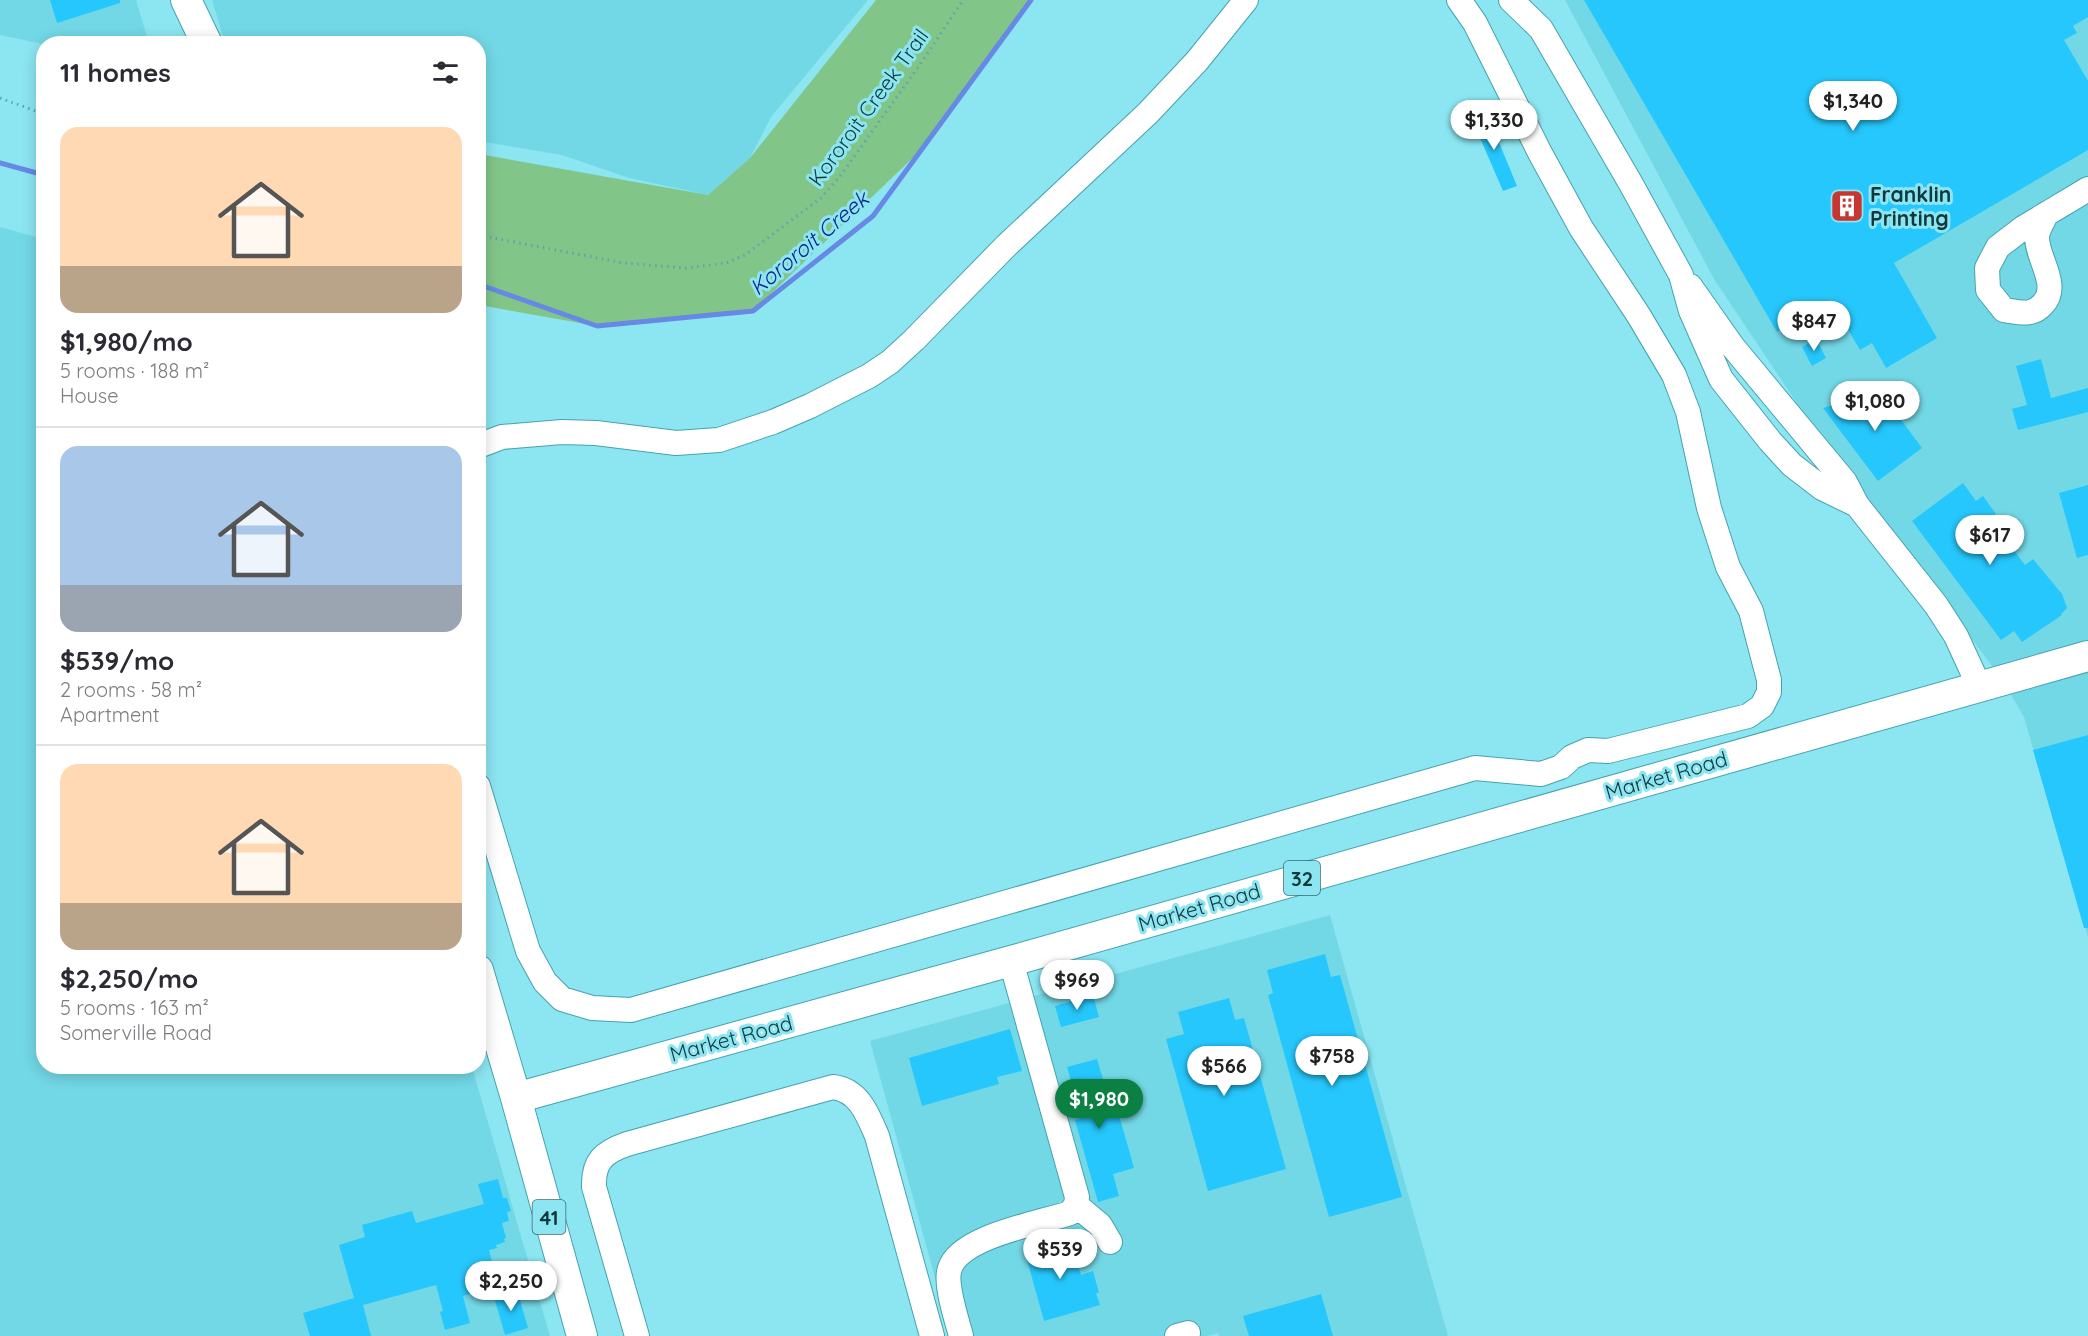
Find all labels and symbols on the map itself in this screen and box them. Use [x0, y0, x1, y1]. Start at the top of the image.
street label: Kororoit Creek Trail [802, 23, 934, 191]
pin: $1,340 [1804, 81, 1902, 132]
pin: $1,330 [1445, 100, 1543, 151]
place label: Franklin Printing [1870, 181, 1951, 231]
water label: Kororoit Creek [744, 183, 876, 301]
building icon: Franklin Printing [1829, 188, 1865, 224]
pin: $847 [1778, 301, 1850, 352]
pin: $1,080 [1826, 381, 1924, 432]
pin: $617 [1954, 515, 2026, 566]
street label: Market Road [1602, 745, 1730, 805]
road number: 32 [1284, 861, 1320, 895]
street label: Market Road [1135, 877, 1263, 937]
pin: $969 [1041, 960, 1113, 1011]
street label: Market Road [667, 1009, 795, 1067]
pin: $758 [1296, 1036, 1368, 1087]
pin: $566 [1188, 1046, 1260, 1097]
pin: $1,980 [1050, 1079, 1148, 1130]
road number: 41 [532, 1200, 566, 1234]
pin: $539 [1024, 1229, 1096, 1280]
pin: $2,250 [462, 1261, 560, 1312]

